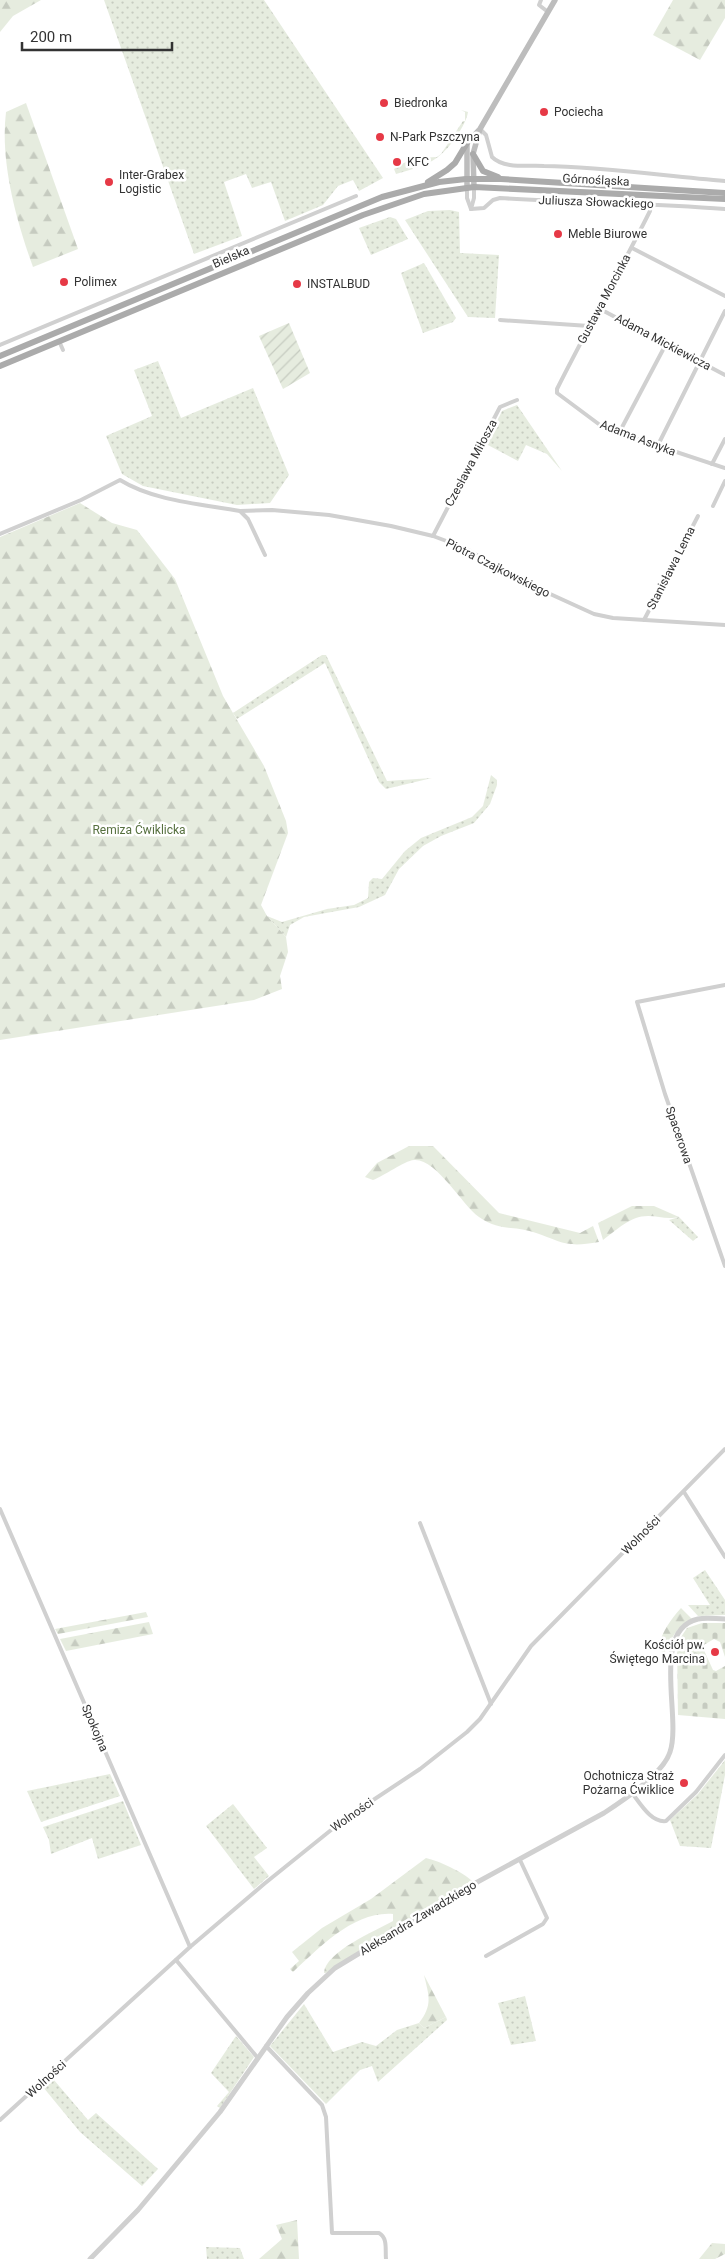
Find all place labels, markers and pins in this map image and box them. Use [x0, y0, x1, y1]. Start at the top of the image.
place label: Biedronka [394, 96, 448, 110]
marker: Biedronka [378, 97, 390, 109]
place label: Pociecha [554, 105, 603, 119]
marker: Pociecha [538, 106, 550, 118]
place label: N-Park Pszczyna [390, 130, 480, 144]
marker: N-Park Pszczyna [374, 131, 386, 143]
place label: KFC [407, 155, 429, 169]
marker: KFC [391, 156, 403, 168]
place label: Inter-Grabex Logistic [119, 168, 184, 196]
marker: Inter-Grabex Logistic [103, 176, 115, 188]
place label: Meble Biurowe [568, 227, 647, 241]
marker: Meble Biurowe [552, 228, 564, 240]
place label: Polimex [74, 275, 117, 289]
marker: Polimex [58, 276, 70, 288]
place label: INSTALBUD [307, 277, 370, 291]
marker: INSTALBUD [291, 278, 303, 290]
place label: Kościół pw. Świętego Marcina [609, 1638, 705, 1666]
marker: Kościół pw. Świętego Marcina [709, 1646, 721, 1658]
place label: Ochotnicza Straż Pożarna Ćwiklice [583, 1769, 674, 1797]
marker: Ochotnicza Straż Pożarna Ćwiklice [678, 1777, 690, 1789]

